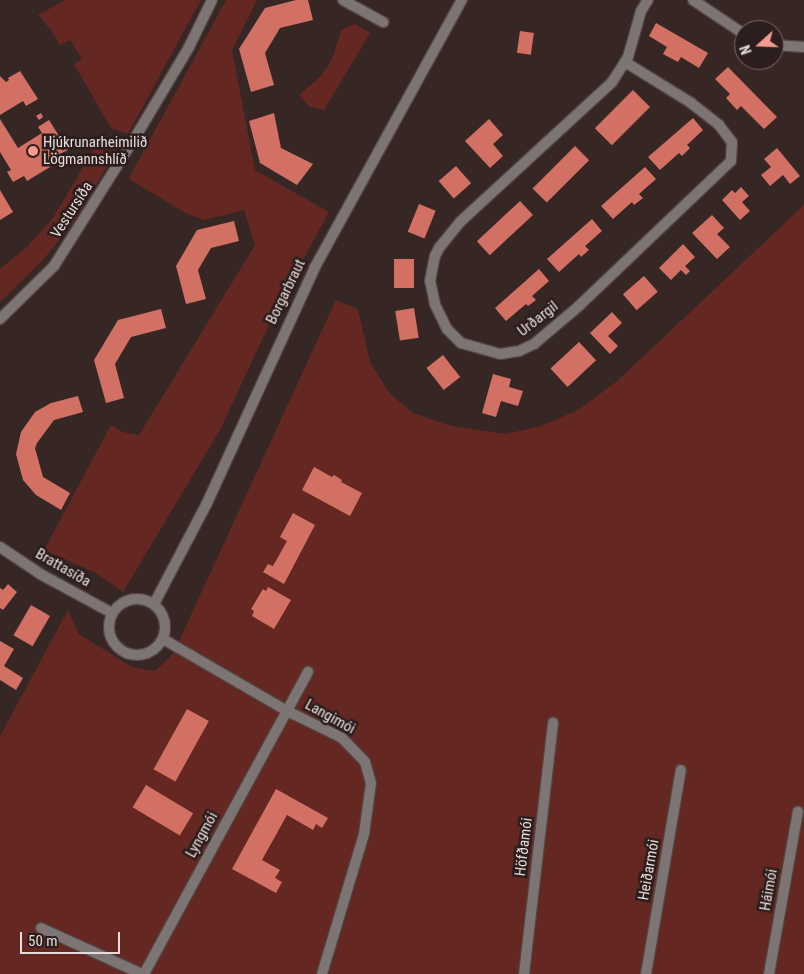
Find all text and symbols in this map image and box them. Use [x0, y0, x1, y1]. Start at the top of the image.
north arrow [734, 20, 784, 70]
text: N [737, 43, 755, 57]
place label: Hjúkrunarheimilið Lögmannshlíð [43, 133, 148, 168]
marker: Hjúkrunarheimilið Lögmannshlíð [27, 145, 39, 157]
street label: Vestursíða [47, 178, 97, 242]
street label: Borgarbraut [263, 257, 309, 327]
street label: Urðargil [514, 298, 562, 340]
street label: Brattasíða [32, 545, 94, 591]
street label: Langimói [302, 696, 358, 738]
street label: Lyngmói [182, 809, 222, 861]
street label: Höfðamói [511, 817, 537, 877]
street label: Heiðarmói [635, 838, 663, 902]
street label: Háimói [756, 868, 782, 912]
scale bar [22, 922, 122, 954]
text: 50 m [28, 932, 58, 950]

